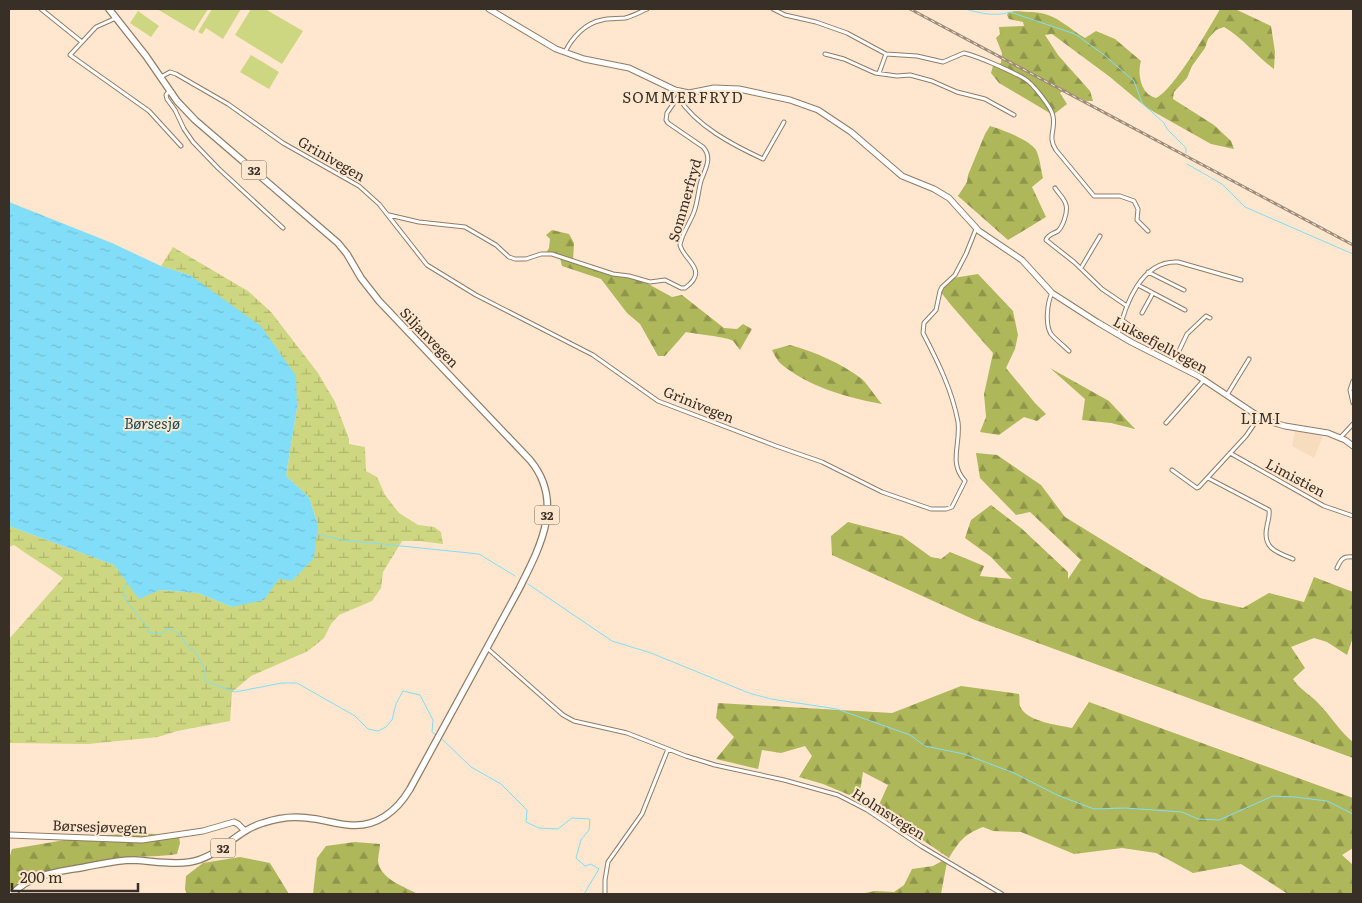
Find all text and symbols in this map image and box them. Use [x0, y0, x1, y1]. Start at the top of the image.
district label: SOMMERFRYD [622, 85, 744, 108]
street label: Grinivegen [295, 131, 369, 185]
street label: Sommerfryd [663, 156, 706, 244]
road number: 32 [242, 160, 266, 180]
street label: Siljanvegen [396, 302, 464, 372]
street label: Luksefjellvegen [1110, 311, 1212, 377]
street label: Grinivegen [661, 381, 737, 427]
district label: LIMI [1241, 406, 1281, 429]
water label: Børsesjø [124, 411, 180, 434]
street label: Limistien [1263, 453, 1329, 501]
road number: 32 [534, 506, 560, 524]
street label: Holmsvegen [849, 783, 929, 843]
street label: Børsesjøvegen [52, 814, 148, 838]
road number: 32 [210, 838, 236, 858]
scale bar [12, 860, 139, 892]
text: 200 m [20, 865, 63, 888]

